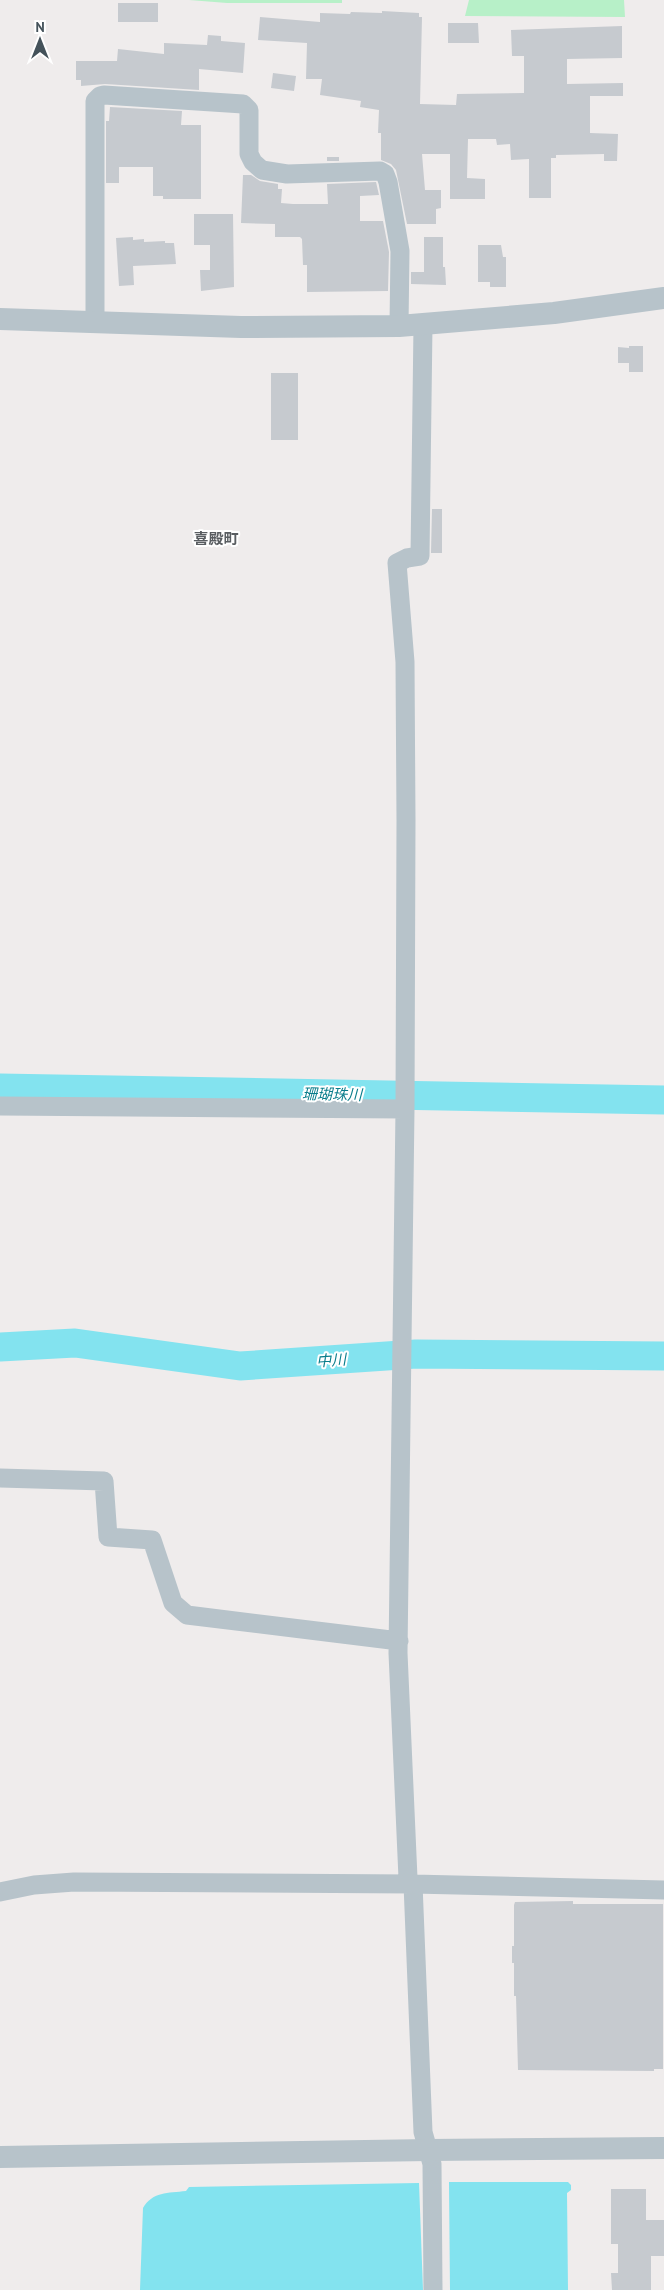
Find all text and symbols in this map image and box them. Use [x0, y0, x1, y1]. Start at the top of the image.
north arrow [15, 15, 65, 65]
text: N [35, 18, 45, 36]
district label: 喜殿町 [193, 529, 239, 548]
water label: 珊瑚珠川 [302, 1084, 364, 1104]
water label: 中川 [315, 1349, 349, 1371]

